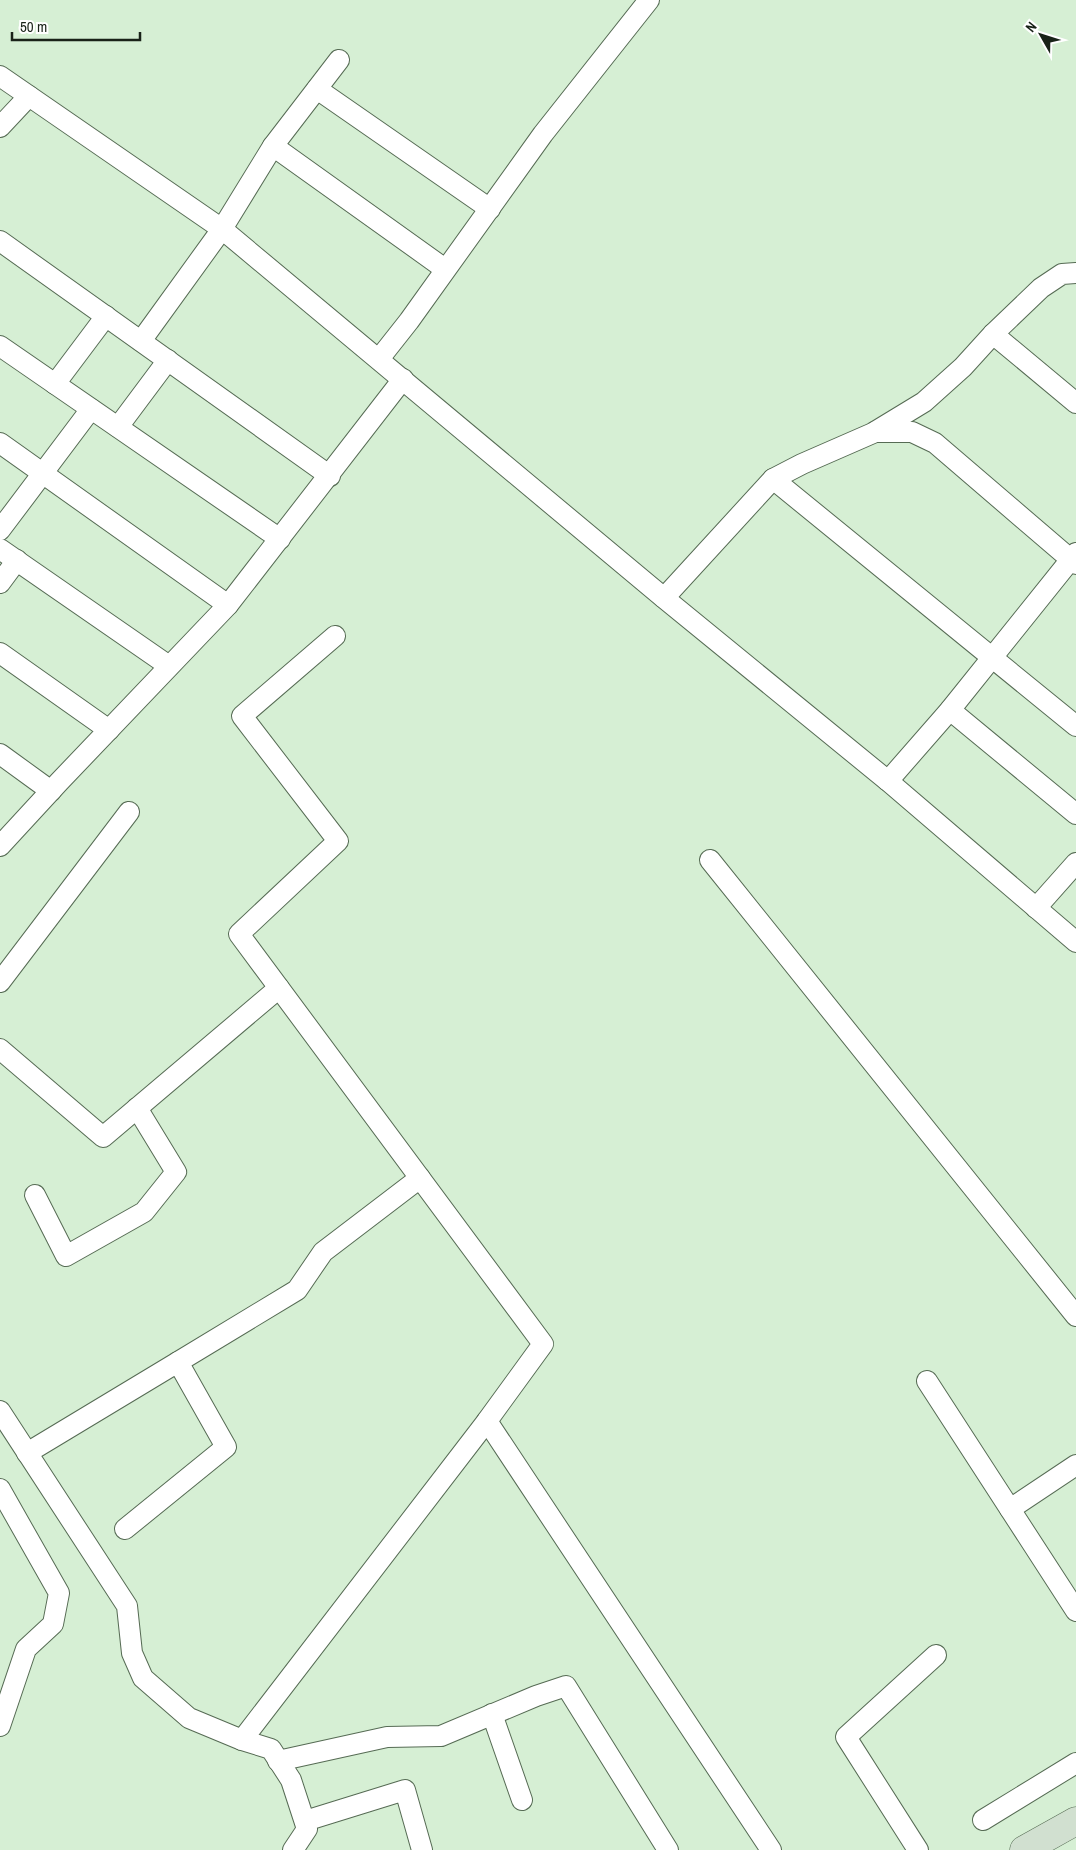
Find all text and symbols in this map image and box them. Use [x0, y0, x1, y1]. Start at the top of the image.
scale bar [12, 10, 140, 42]
north arrow [1016, 10, 1066, 60]
text: 50 m [20, 16, 47, 37]
text: N [1021, 18, 1041, 36]

